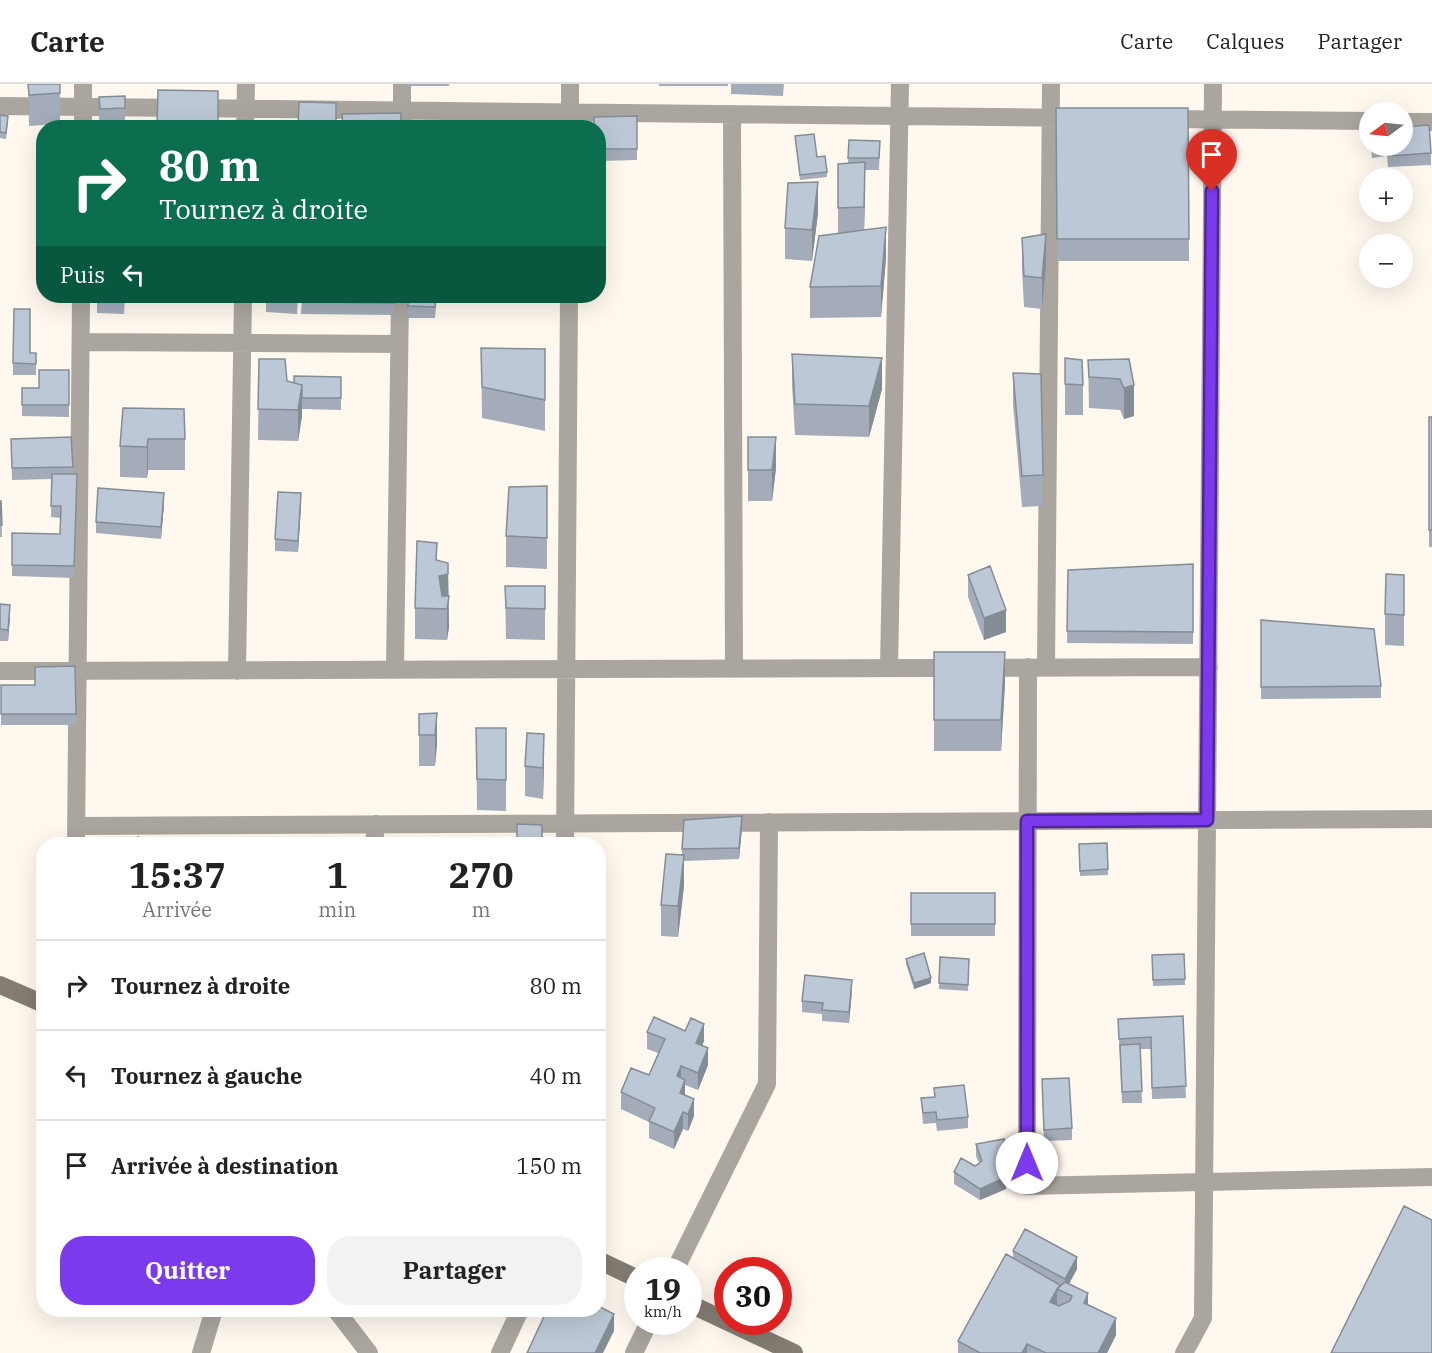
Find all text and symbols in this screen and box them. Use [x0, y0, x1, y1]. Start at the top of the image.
text: Carte [30, 23, 105, 60]
text: Carte [1120, 27, 1173, 55]
text: Calques [1206, 27, 1285, 55]
text: Partager [1318, 27, 1402, 55]
north arrow [1359, 102, 1413, 156]
map controls [1359, 102, 1413, 288]
pin [1186, 129, 1237, 191]
text: 80 m [159, 138, 260, 193]
icon: arrive [1195, 138, 1228, 171]
icon: right [60, 144, 138, 222]
button: + [1359, 168, 1413, 222]
text: Tournez à droite [159, 191, 368, 226]
button: − [1359, 234, 1413, 288]
icon: left [117, 258, 150, 291]
text: Puis [60, 260, 105, 289]
text: 15:37 [128, 851, 226, 898]
text: 1 [326, 851, 348, 898]
text: 270 [449, 851, 514, 898]
text: Arrivée [142, 896, 212, 923]
text: min [318, 896, 356, 923]
text: m [472, 896, 491, 923]
icon: right [60, 969, 93, 1002]
text: Tournez à droite [111, 971, 290, 1000]
text: 80 m [530, 971, 582, 1000]
icon: left [60, 1059, 93, 1092]
text: Tournez à gauche [111, 1061, 302, 1090]
text: 40 m [530, 1061, 582, 1090]
position arrow [995, 1131, 1059, 1195]
icon: arrive [60, 1149, 93, 1182]
text: Arrivée à destination [111, 1151, 339, 1180]
text: 150 m [516, 1151, 582, 1180]
button: Quitter [60, 1236, 315, 1305]
button: Partager [327, 1236, 582, 1305]
speed limit sign: 30 [714, 1257, 792, 1335]
text: 19 [645, 1269, 681, 1308]
text: km/h [644, 1302, 682, 1321]

